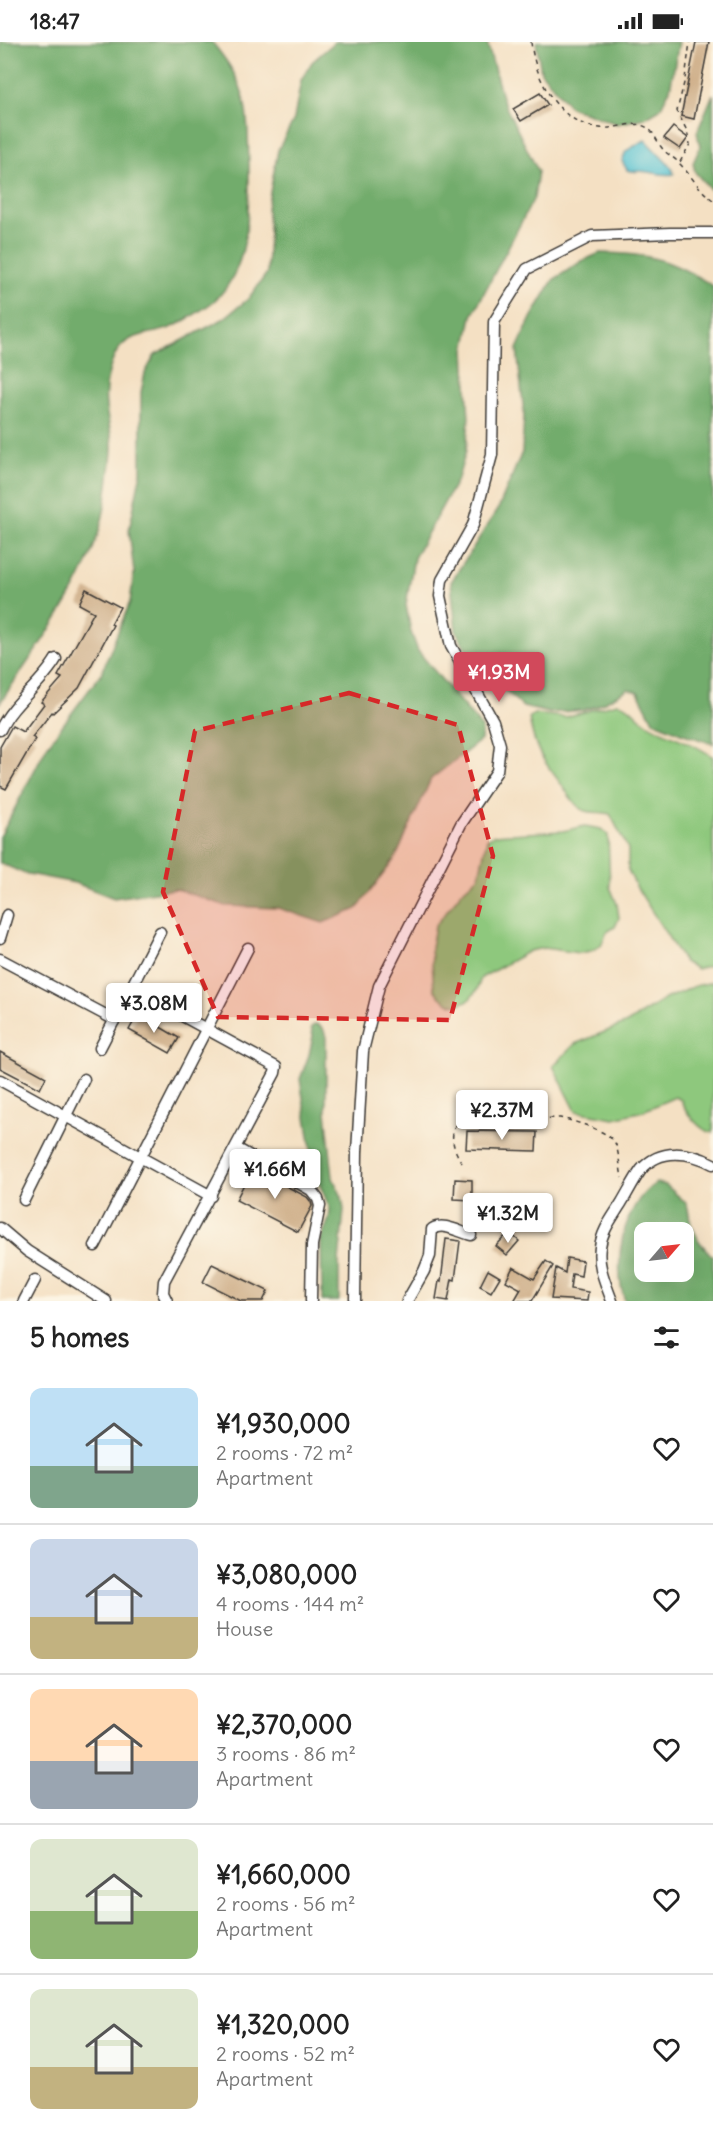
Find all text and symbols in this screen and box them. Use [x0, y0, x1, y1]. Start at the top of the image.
text: 18:47 [30, 7, 80, 35]
pin: ¥1.93M [450, 652, 548, 703]
text: ¥1.93M [468, 659, 530, 684]
pin: ¥3.08M [105, 983, 203, 1034]
text: ¥3.08M [120, 990, 188, 1015]
pin: ¥2.37M [453, 1090, 551, 1141]
text: ¥2.37M [470, 1097, 534, 1122]
pin: ¥1.66M [226, 1149, 324, 1200]
text: ¥1.66M [243, 1156, 307, 1181]
pin: ¥1.32M [459, 1193, 557, 1244]
text: ¥1.32M [477, 1200, 539, 1225]
north arrow [634, 1222, 694, 1282]
map controls [634, 1222, 694, 1282]
text: 5 homes [30, 1321, 129, 1354]
icon: filters [650, 1321, 683, 1354]
text: ¥1,930,000 [216, 1407, 351, 1440]
icon: home [78, 1412, 150, 1484]
icon: heart [650, 1432, 683, 1465]
text: 2 rooms · 72 m² [216, 1440, 353, 1465]
text: Apartment [216, 1465, 313, 1490]
text: ¥3,080,000 [216, 1558, 357, 1591]
icon: home [78, 1563, 150, 1635]
icon: heart [650, 1583, 683, 1616]
text: 4 rooms · 144 m² [216, 1591, 364, 1616]
text: House [216, 1616, 273, 1641]
text: ¥2,370,000 [216, 1708, 352, 1741]
icon: home [78, 1713, 150, 1785]
icon: heart [650, 1733, 683, 1766]
text: 3 rooms · 86 m² [216, 1741, 356, 1766]
text: Apartment [216, 1766, 313, 1791]
text: ¥1,660,000 [216, 1858, 351, 1891]
icon: home [78, 1863, 150, 1935]
icon: heart [650, 1883, 683, 1916]
text: 2 rooms · 56 m² [216, 1891, 356, 1916]
text: Apartment [216, 1916, 313, 1941]
text: ¥1,320,000 [216, 2008, 350, 2041]
icon: home [78, 2013, 150, 2085]
icon: heart [650, 2033, 683, 2066]
text: 2 rooms · 52 m² [216, 2041, 355, 2066]
text: Apartment [216, 2066, 313, 2091]

